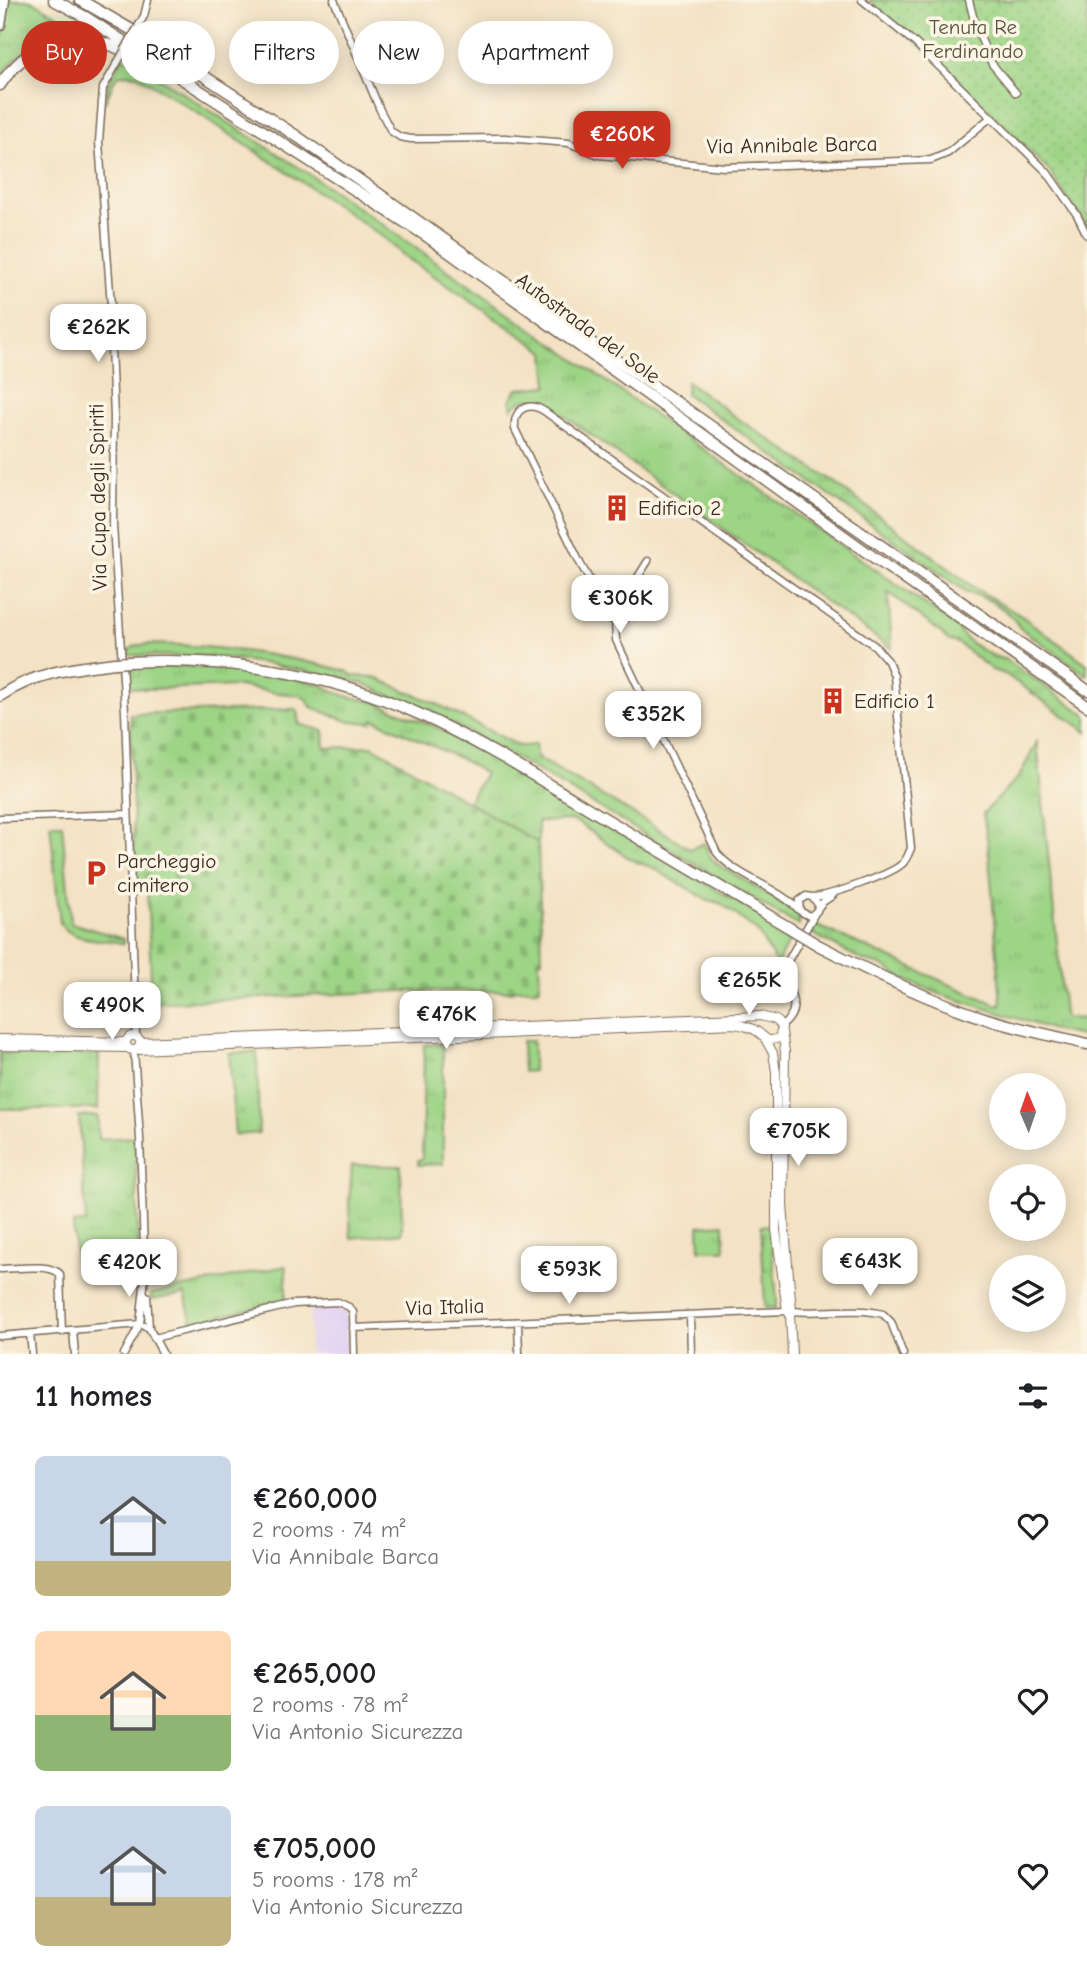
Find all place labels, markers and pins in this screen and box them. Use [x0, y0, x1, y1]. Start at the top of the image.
pin: €260K [573, 111, 671, 171]
pin: €262K [49, 304, 147, 364]
building icon: Edificio 2 [602, 493, 632, 523]
place label: Edificio 2 [638, 496, 721, 520]
pin: €306K [571, 576, 669, 635]
building icon: Edificio 1 [818, 686, 848, 716]
place label: Edificio 1 [854, 689, 935, 713]
pin: €352K [604, 692, 702, 751]
place label: Parcheggio cimitero [117, 849, 216, 897]
parking icon: Parcheggio cimitero [81, 858, 111, 888]
pin: €265K [700, 958, 798, 1017]
pin: €490K [63, 982, 161, 1042]
pin: €476K [397, 992, 495, 1051]
pin: €705K [749, 1108, 847, 1168]
pin: €643K [821, 1238, 919, 1298]
pin: €420K [80, 1240, 178, 1299]
pin: €593K [520, 1246, 618, 1306]

